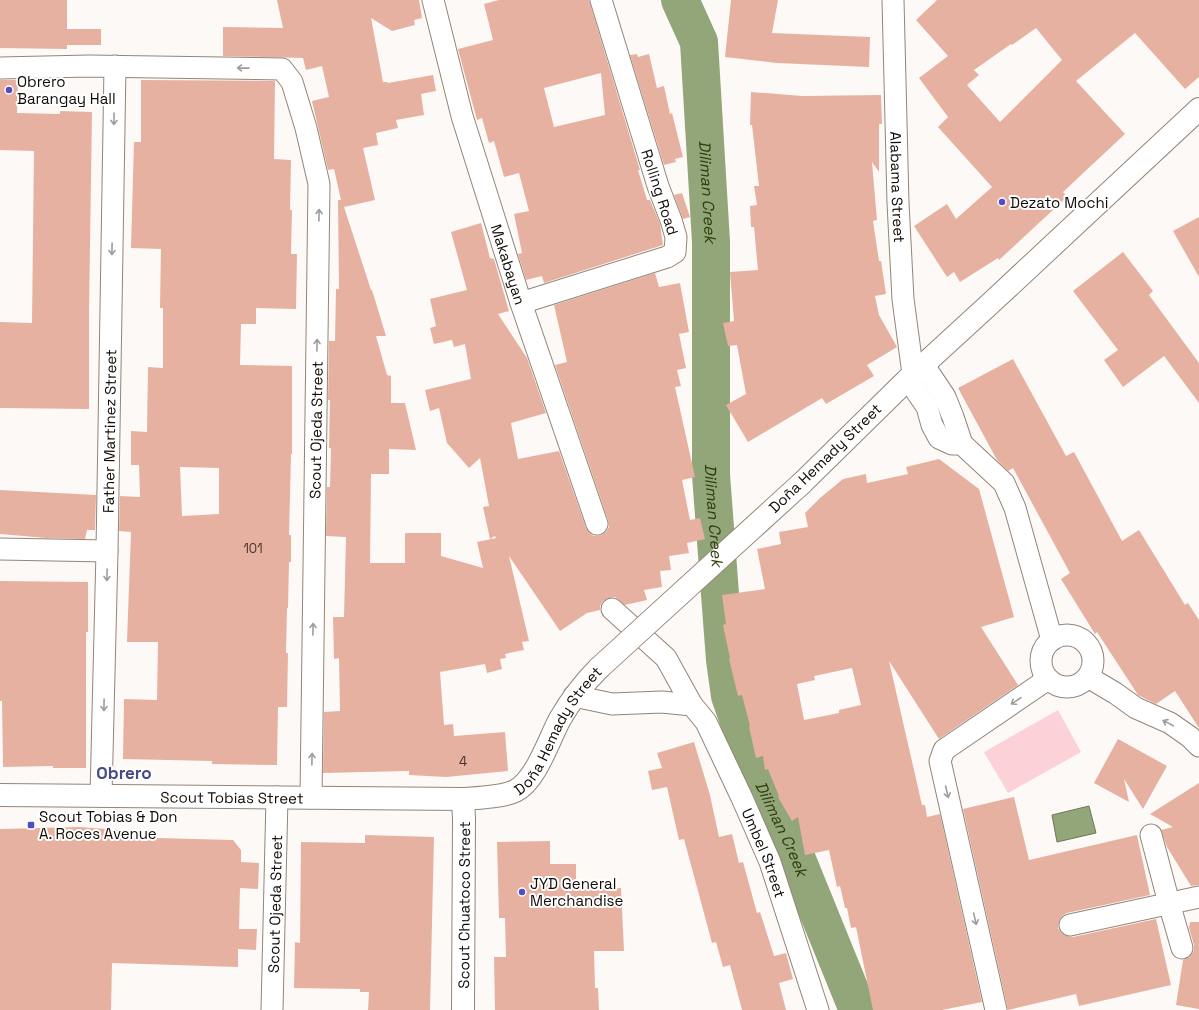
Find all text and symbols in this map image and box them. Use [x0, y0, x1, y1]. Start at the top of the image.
one-way arrow [237, 65, 250, 72]
place label: Obrero Barangay Hall [17, 72, 116, 108]
marker: Obrero Barangay Hall [4, 85, 14, 95]
one-way arrow [110, 112, 118, 125]
street label: Alabama Street [887, 131, 910, 243]
water label: Diliman Creek [694, 140, 722, 246]
street label: Rolling Road [637, 147, 683, 237]
place label: Dezato Mochi [1010, 193, 1108, 212]
marker: Dezato Mochi [997, 197, 1007, 207]
one-way arrow [315, 209, 323, 222]
street label: Makabayan [487, 222, 530, 307]
one-way arrow [108, 242, 116, 255]
one-way arrow [313, 339, 321, 352]
street label: Father Martinez Street [98, 349, 120, 513]
street label: Scout Ojeda Street [305, 361, 327, 499]
street label: Doña Hemady Street [765, 399, 885, 517]
water label: Diliman Creek [701, 464, 729, 570]
house number: 101 [243, 540, 263, 557]
one-way arrow [103, 568, 110, 581]
one-way arrow [310, 623, 317, 636]
street label: Doña Hemady Street [510, 662, 605, 799]
one-way arrow [1010, 697, 1021, 705]
one-way arrow [100, 698, 107, 711]
one-way arrow [1162, 719, 1174, 726]
one-way arrow [308, 753, 315, 766]
house number: 4 [459, 753, 467, 770]
district label: Obrero [96, 762, 152, 784]
water label: Diliman Creek [751, 778, 814, 882]
one-way arrow [943, 785, 951, 798]
street label: Scout Tobias Street [160, 787, 304, 807]
street label: Umbel Street [738, 805, 790, 900]
place label: Scout Tobias & Don A. Roces Avenue [39, 807, 178, 843]
marker: Scout Tobias & Don A. Roces Avenue [26, 820, 36, 830]
street label: Scout Chuatoco Street [454, 821, 473, 989]
street label: Scout Ojeda Street [263, 835, 286, 973]
place label: JYD General Merchandise [530, 874, 623, 910]
marker: JYD General Merchandise [517, 887, 527, 897]
one-way arrow [972, 912, 980, 925]

